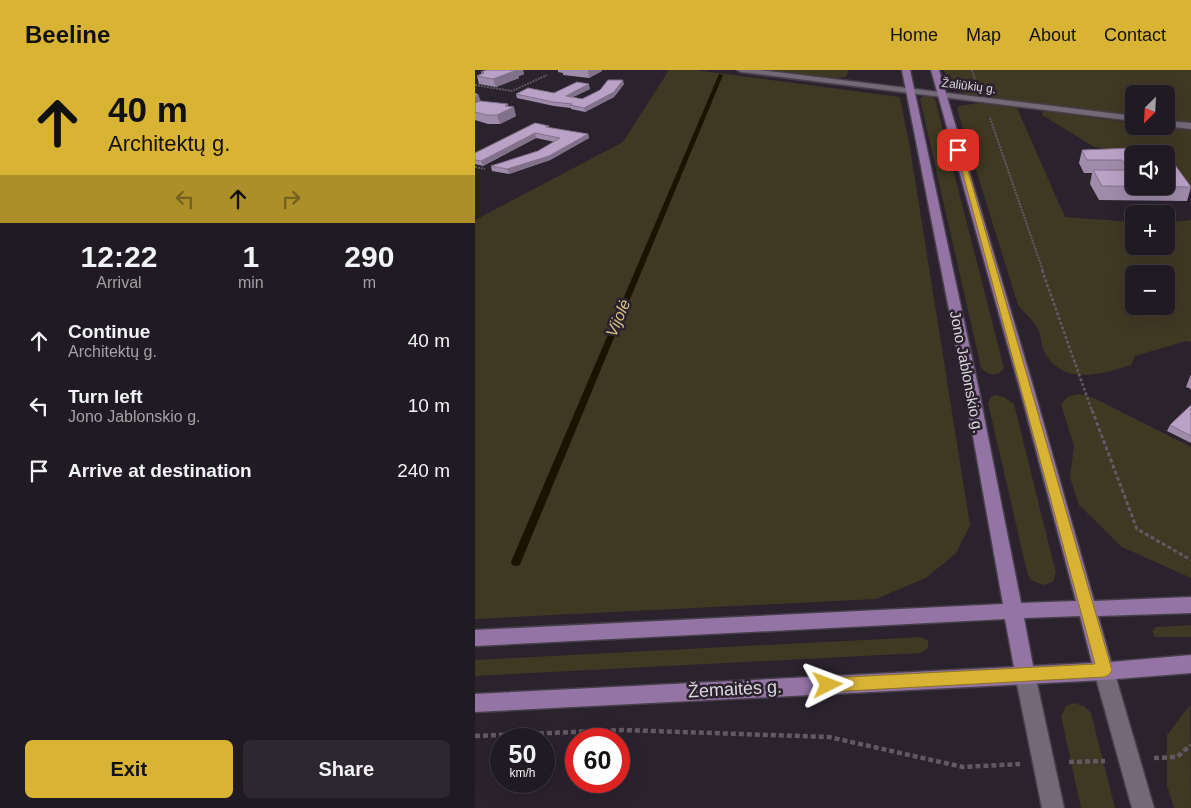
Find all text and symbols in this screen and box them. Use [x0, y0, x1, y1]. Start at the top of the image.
text: Beeline [25, 21, 110, 48]
text: Home [890, 25, 938, 45]
text: Map [966, 25, 1001, 45]
text: About [1029, 25, 1076, 45]
text: Contact [1104, 25, 1166, 45]
street label: Žaliūkių g. [941, 75, 997, 96]
north arrow [1125, 85, 1175, 135]
map controls [1125, 85, 1175, 315]
icon: ahead [25, 90, 90, 155]
text: 40 m [108, 90, 188, 129]
pin [937, 129, 979, 171]
text: Architektų g. [108, 131, 230, 156]
icon: arrive [944, 136, 972, 164]
button: sound [1125, 145, 1175, 195]
icon: left [171, 185, 199, 213]
icon: ahead [224, 185, 252, 213]
icon: right [277, 185, 305, 213]
button: + [1125, 205, 1175, 255]
text: 12:22 [81, 240, 157, 273]
text: 1 [242, 240, 259, 273]
text: 290 [344, 240, 394, 273]
button: − [1125, 265, 1175, 315]
text: Arrival [96, 274, 142, 291]
text: min [238, 274, 264, 291]
text: m [363, 274, 376, 291]
water label: Vijolė [603, 297, 633, 339]
street label: Jono Jablonskio g. [947, 309, 987, 435]
text: Continue [68, 321, 150, 342]
icon: ahead [25, 327, 53, 355]
text: 40 m [408, 330, 450, 351]
text: Architektų g. [68, 343, 157, 360]
text: Turn left [68, 386, 143, 407]
icon: left [25, 392, 53, 420]
text: 10 m [408, 395, 450, 416]
text: Jono Jablonskio g. [68, 408, 201, 425]
icon: arrive [25, 457, 53, 485]
text: Arrive at destination [68, 460, 252, 481]
text: 240 m [397, 460, 450, 481]
position arrow [801, 658, 853, 710]
street label: Žemaitės g. [688, 677, 782, 701]
speed limit sign: 60 [565, 728, 630, 793]
button: Exit [25, 740, 233, 798]
button: Share [243, 740, 450, 798]
text: 50 [509, 740, 536, 768]
text: km/h [509, 766, 536, 780]

